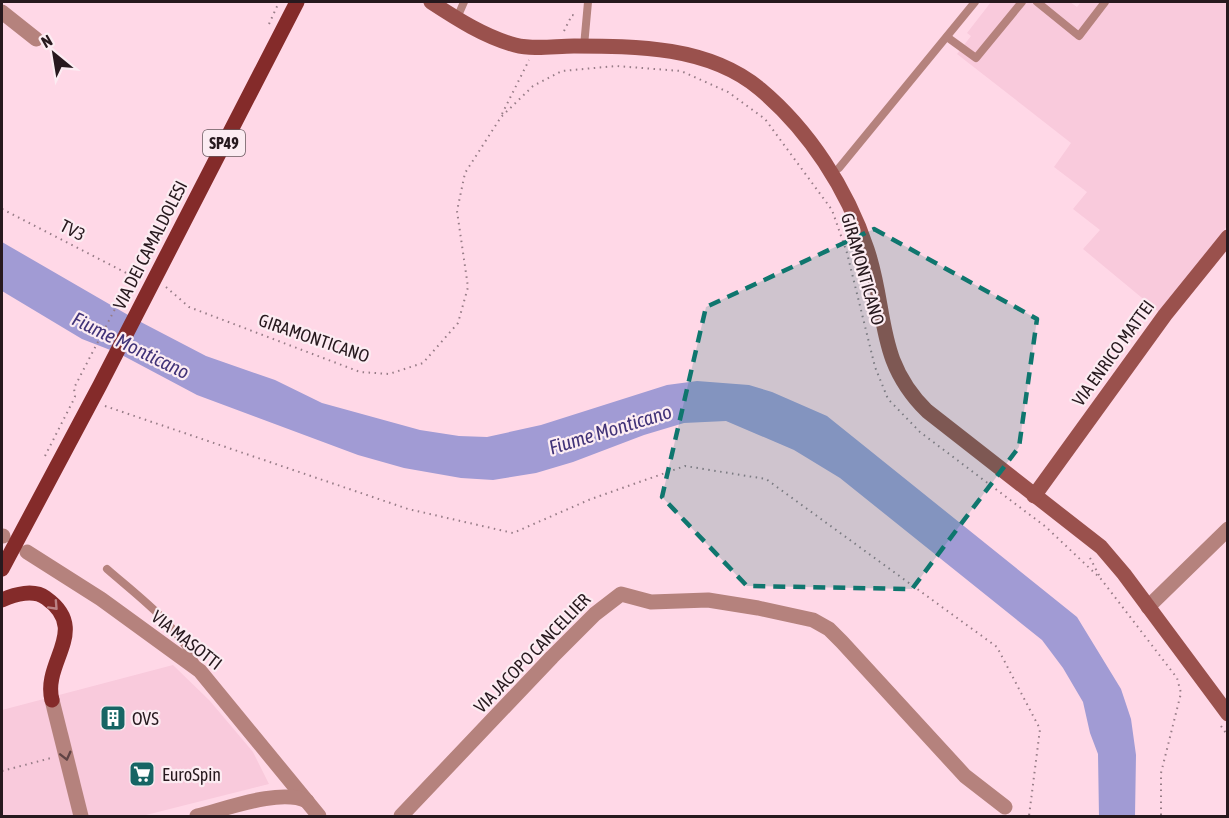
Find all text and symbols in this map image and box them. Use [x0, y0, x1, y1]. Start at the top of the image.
north arrow [24, 24, 84, 84]
text: N [38, 31, 55, 51]
road number: SP49 [203, 130, 245, 156]
street label: VIA DEI CAMALDOLESI [108, 177, 192, 313]
street label: GIRAMONTICANO [837, 211, 889, 327]
street label: TV3 [57, 215, 89, 245]
street label: VIA ENRICO MATTEI [1068, 296, 1158, 410]
water label: Fiume Monticano [69, 307, 193, 383]
street label: GIRAMONTICANO [256, 309, 372, 367]
water label: Fiume Monticano [546, 399, 674, 459]
street label: VIA JACOPO CANCELLIER [470, 589, 594, 717]
one-way arrow [47, 599, 58, 609]
street label: VIA MASOTTI [148, 606, 226, 674]
building icon: OVS [98, 703, 128, 733]
place label: OVS [132, 708, 159, 729]
one-way arrow [58, 751, 71, 761]
supermarket icon: EuroSpin [127, 759, 157, 789]
place label: EuroSpin [162, 764, 221, 785]

